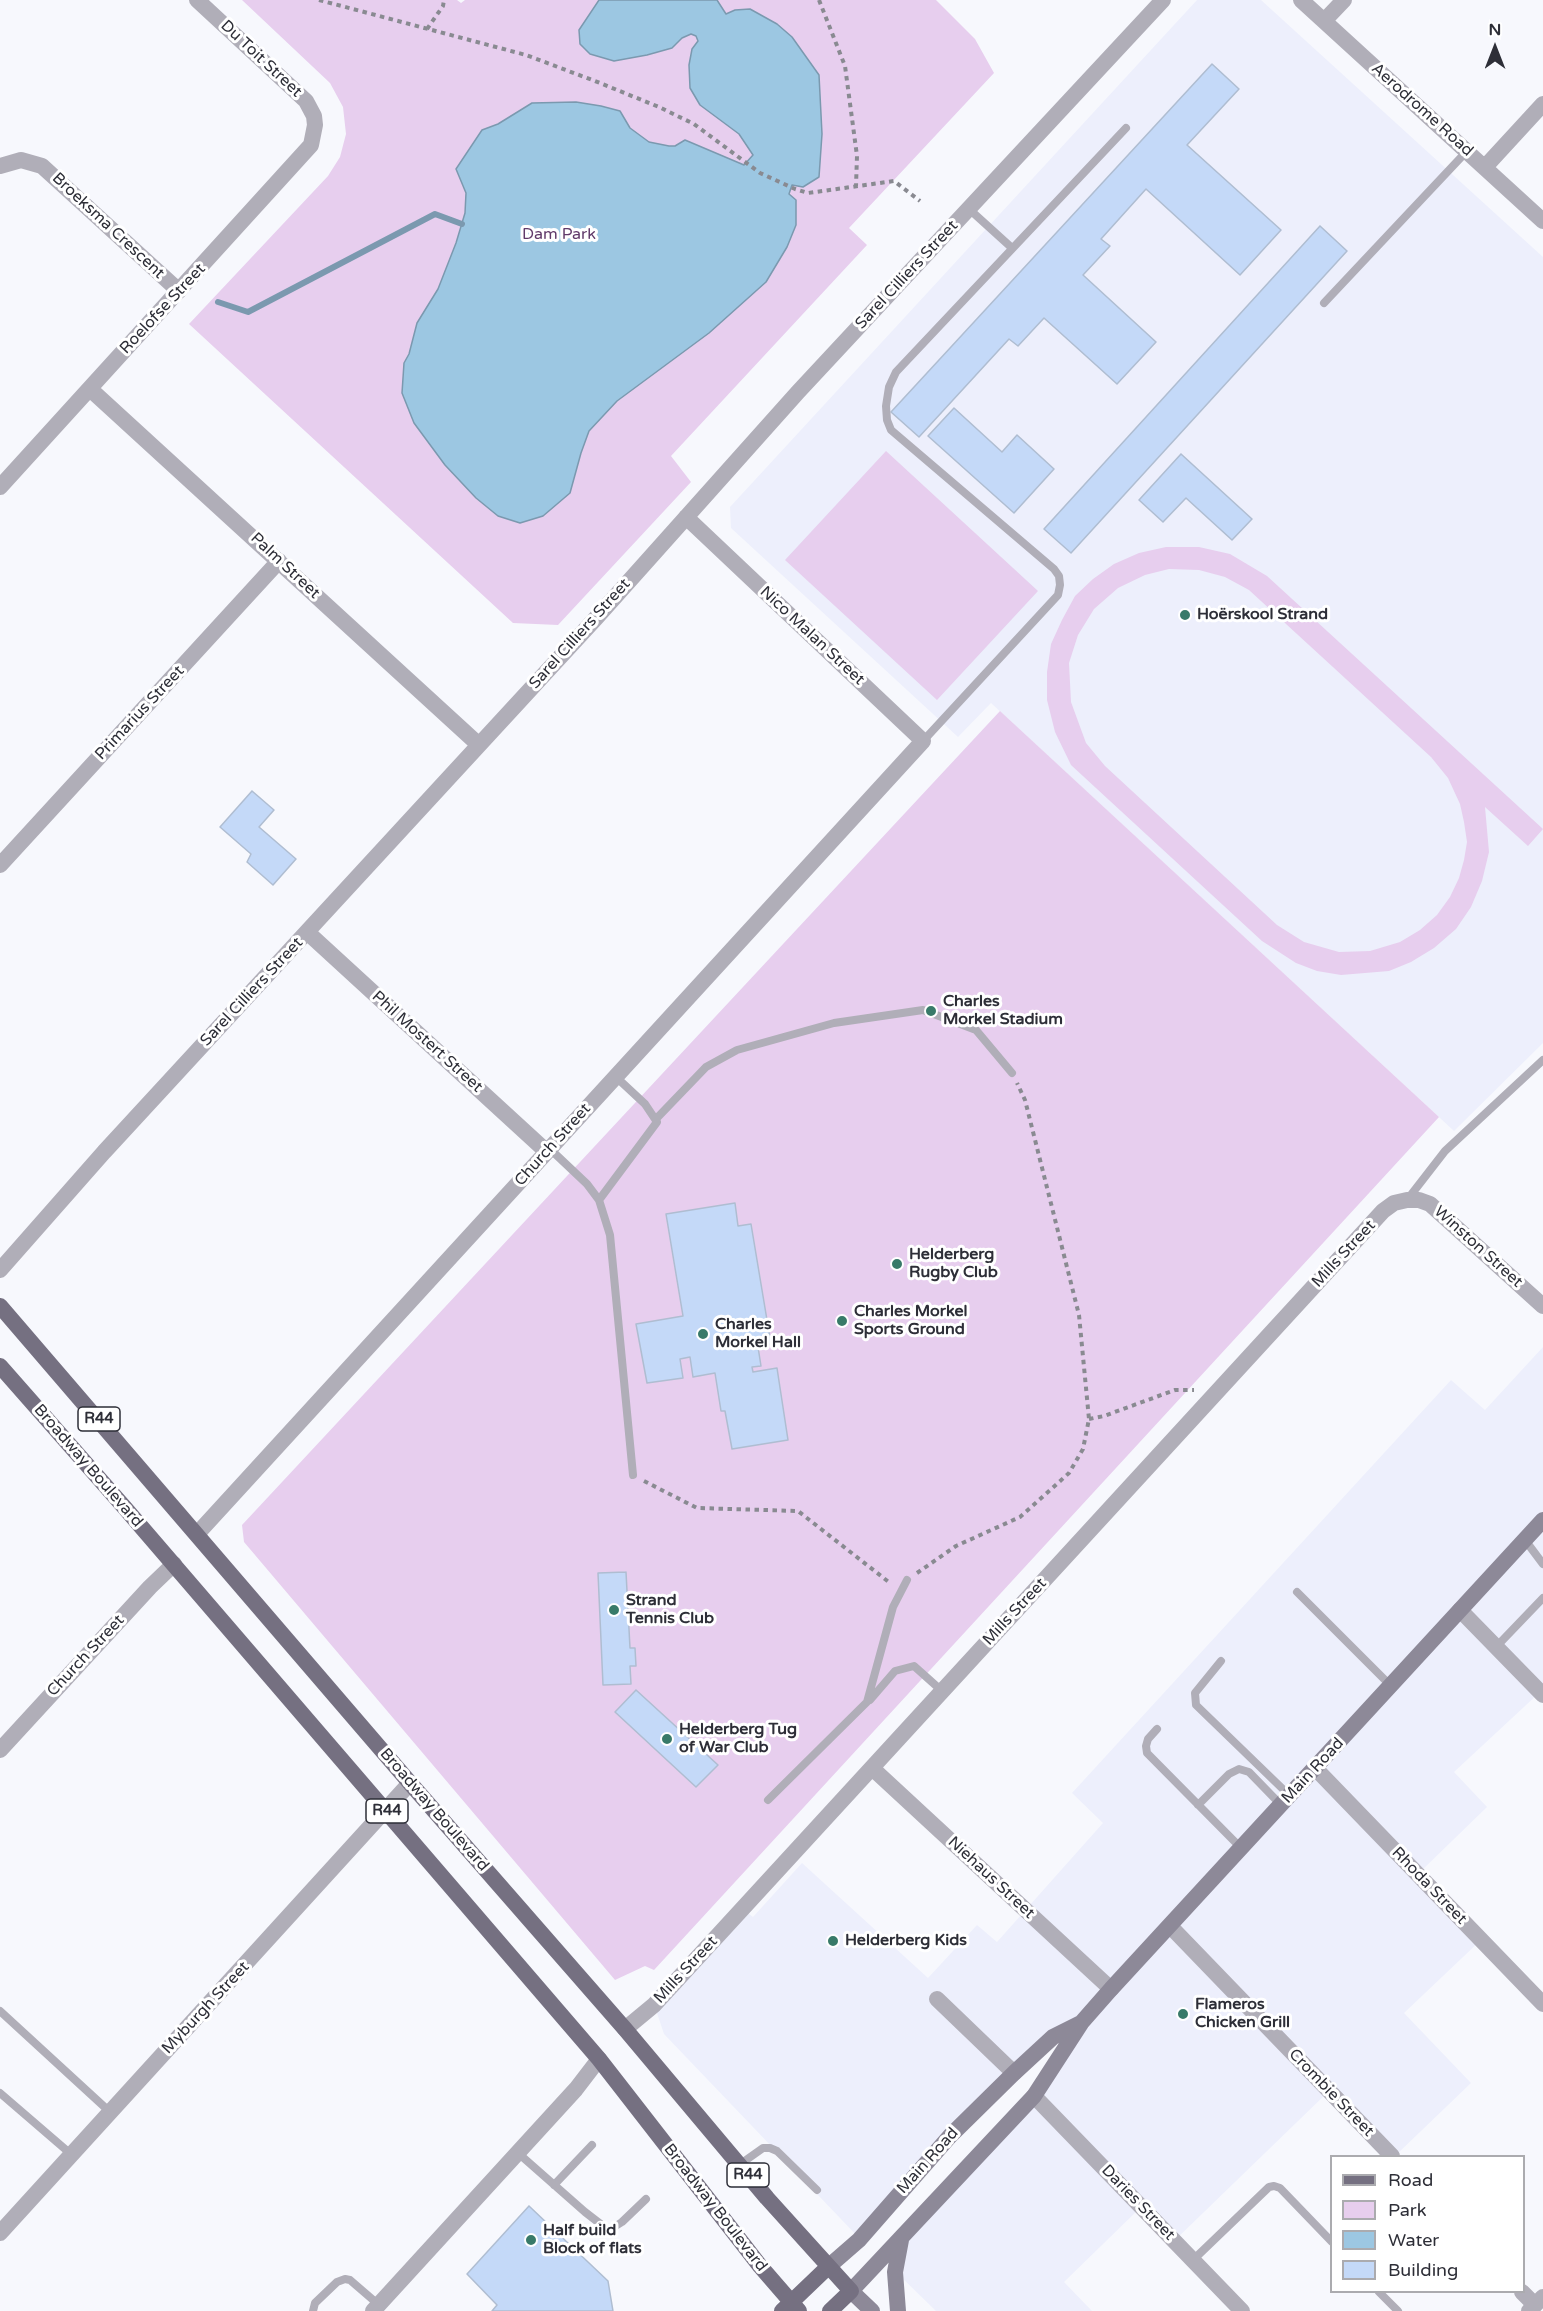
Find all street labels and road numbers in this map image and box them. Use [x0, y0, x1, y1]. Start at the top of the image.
street label: Du Toit Street [216, 16, 306, 102]
street label: Aerodrome Road [1367, 59, 1477, 161]
street label: Broeksma Crescent [48, 169, 168, 283]
street label: Sarel Cilliers Street [852, 217, 962, 333]
street label: Roelofse Street [116, 260, 210, 358]
street label: Palm Street [246, 529, 324, 603]
street label: Sarel Cilliers Street [525, 575, 635, 693]
street label: Nico Malan Street [756, 583, 868, 689]
street label: Primarius Street [91, 662, 189, 764]
street label: Sarel Cilliers Street [197, 934, 307, 1050]
street label: Phil Mostert Street [368, 987, 486, 1097]
street label: Church Street [511, 1100, 595, 1190]
street label: Winston Street [1430, 1202, 1526, 1292]
street label: Mills Street [1308, 1216, 1380, 1292]
street label: Broadway Boulevard [29, 1401, 147, 1531]
road number: R44 [78, 1407, 120, 1431]
street label: Mills Street [979, 1574, 1051, 1650]
street label: Church Street [43, 1611, 129, 1701]
street label: Main Road [1278, 1734, 1348, 1808]
street label: Broadway Boulevard [375, 1745, 493, 1875]
road number: R44 [366, 1799, 408, 1823]
street label: Niehaus Street [944, 1833, 1038, 1923]
street label: Rhoda Street [1387, 1843, 1471, 1929]
street label: Mills Street [650, 1932, 722, 2008]
street label: Myburgh Street [158, 1958, 254, 2058]
street label: Crombie Street [1284, 2045, 1378, 2141]
street label: Main Road [893, 2124, 963, 2198]
street label: Broadway Boulevard [659, 2140, 771, 2276]
street label: Daries Street [1097, 2161, 1179, 2245]
road number: R44 [727, 2163, 769, 2187]

